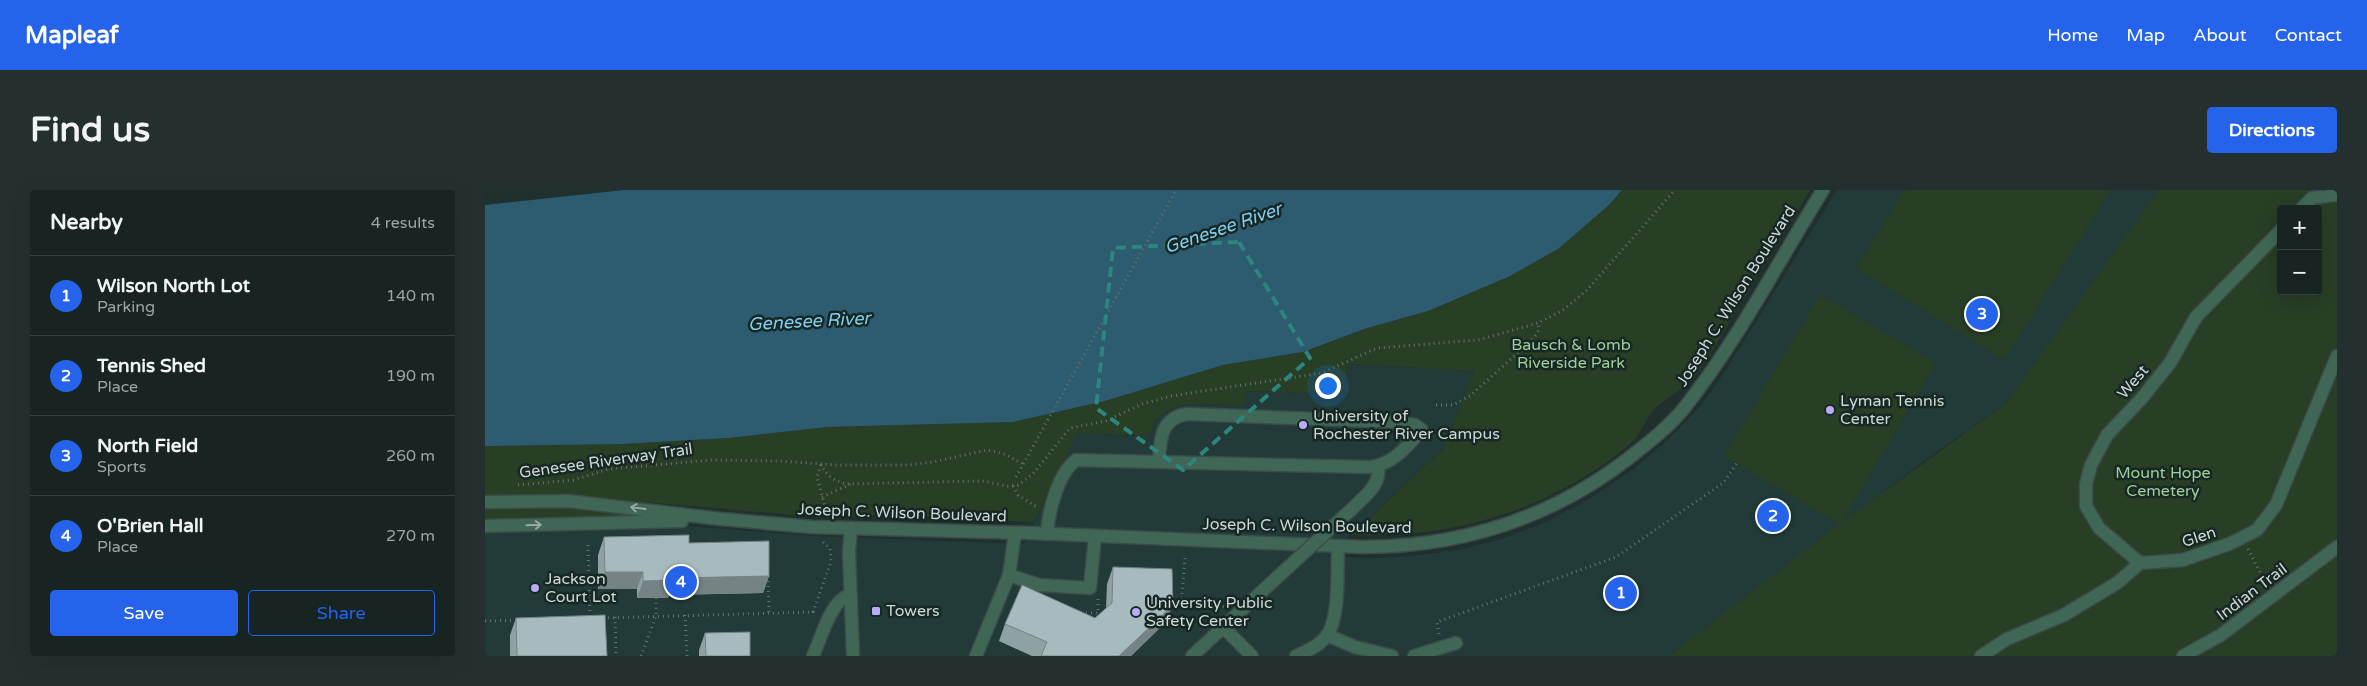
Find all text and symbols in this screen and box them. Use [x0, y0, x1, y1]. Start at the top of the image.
text: Mapleaf [25, 21, 119, 50]
text: Home [2047, 24, 2098, 46]
text: Map [2126, 24, 2165, 46]
text: About [2193, 24, 2247, 46]
text: Contact [2275, 24, 2342, 46]
button: Directions [2207, 107, 2337, 153]
text: Find us [30, 109, 150, 151]
water label: Genesee River [1162, 197, 1286, 258]
street label: Joseph C. Wilson Boulevard [1672, 202, 1800, 390]
map controls [2277, 205, 2322, 295]
button: + [2277, 205, 2322, 250]
text: Nearby [50, 210, 123, 235]
text: 4 results [371, 213, 435, 233]
button: − [2277, 250, 2322, 295]
text: Wilson North Lot [97, 275, 250, 297]
text: 1 [61, 286, 71, 306]
text: 140 m [386, 286, 435, 306]
pin: 3 [1966, 295, 1998, 333]
text: Parking [97, 297, 155, 317]
water label: Genesee River [747, 307, 873, 335]
park label: Bausch & Lomb Riverside Park [1511, 335, 1631, 373]
text: Tennis Shed [97, 355, 206, 377]
street label: West [2113, 361, 2153, 403]
text: 2 [61, 366, 71, 386]
text: 190 m [386, 366, 435, 386]
your location [1315, 373, 1341, 399]
text: Place [97, 377, 138, 397]
place label: Lyman Tennis Center [1840, 391, 1944, 429]
marker: Lyman Tennis Center [1824, 404, 1836, 416]
place label: University of Rochester River Campus [1313, 406, 1500, 444]
marker: University of Rochester River Campus [1297, 419, 1309, 431]
text: North Field [97, 435, 198, 457]
street label: Genesee Riverway Trail [518, 439, 694, 483]
text: 3 [61, 446, 71, 466]
text: 260 m [386, 446, 435, 466]
text: Sports [97, 457, 146, 477]
park label: Mount Hope Cemetery [2115, 463, 2211, 501]
pin: 2 [1757, 497, 1789, 535]
street label: Joseph C. Wilson Boulevard [797, 499, 1007, 527]
one-way arrow [630, 503, 646, 513]
street label: Joseph C. Wilson Boulevard [1202, 514, 1412, 538]
text: O'Brien Hall [97, 515, 203, 537]
one-way arrow [525, 520, 541, 529]
street label: Glen [2179, 522, 2219, 552]
text: 4 [61, 526, 71, 546]
text: 270 m [386, 526, 435, 546]
text: Place [97, 537, 138, 557]
street label: Indian Trail [2213, 559, 2291, 625]
pin: 4 [665, 563, 697, 601]
place label: Jackson Court Lot [545, 569, 617, 607]
pin: 1 [1605, 574, 1637, 612]
marker: Jackson Court Lot [529, 582, 541, 594]
button: Save [50, 590, 238, 636]
button: Share [248, 590, 435, 636]
place label: University Public Safety Center [1146, 593, 1273, 631]
place label: Towers [886, 601, 940, 621]
marker: Towers [870, 605, 882, 617]
marker: University Public Safety Center [1130, 606, 1142, 618]

